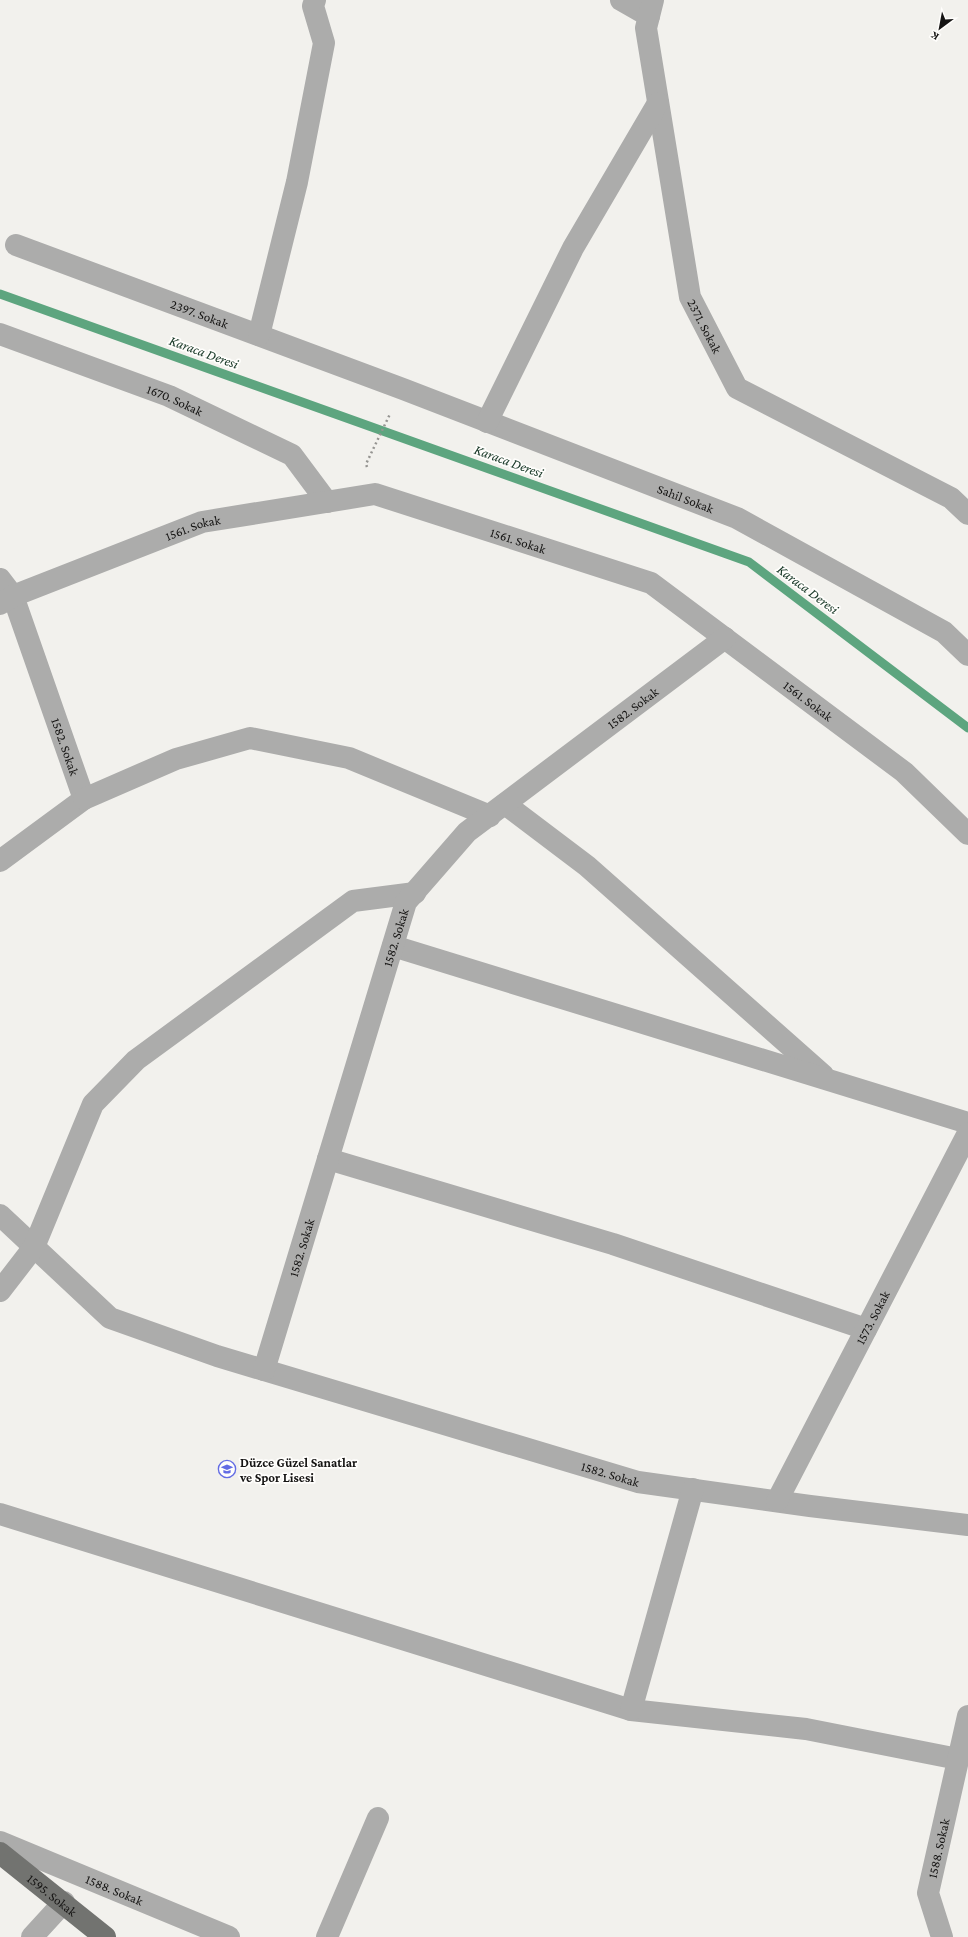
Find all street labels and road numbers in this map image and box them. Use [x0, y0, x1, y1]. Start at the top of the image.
street label: 2397. Sokak [169, 296, 231, 331]
street label: 2371. Sokak [685, 296, 725, 356]
street label: 1670. Sokak [145, 381, 206, 419]
street label: Sahil Sokak [655, 481, 717, 516]
street label: 1561. Sokak [163, 511, 222, 543]
street label: 1561. Sokak [488, 524, 549, 556]
street label: 1561. Sokak [781, 677, 837, 724]
street label: 1582. Sokak [604, 683, 662, 732]
street label: 1582. Sokak [49, 716, 83, 778]
street label: 1582. Sokak [379, 906, 411, 968]
street label: 1582. Sokak [285, 1216, 317, 1278]
street label: 1573. Sokak [852, 1287, 893, 1347]
street label: 1582. Sokak [580, 1458, 642, 1490]
street label: 1588. Sokak [924, 1816, 952, 1880]
street label: 1595. Sokak [25, 1871, 81, 1920]
street label: 1588. Sokak [84, 1871, 146, 1908]

